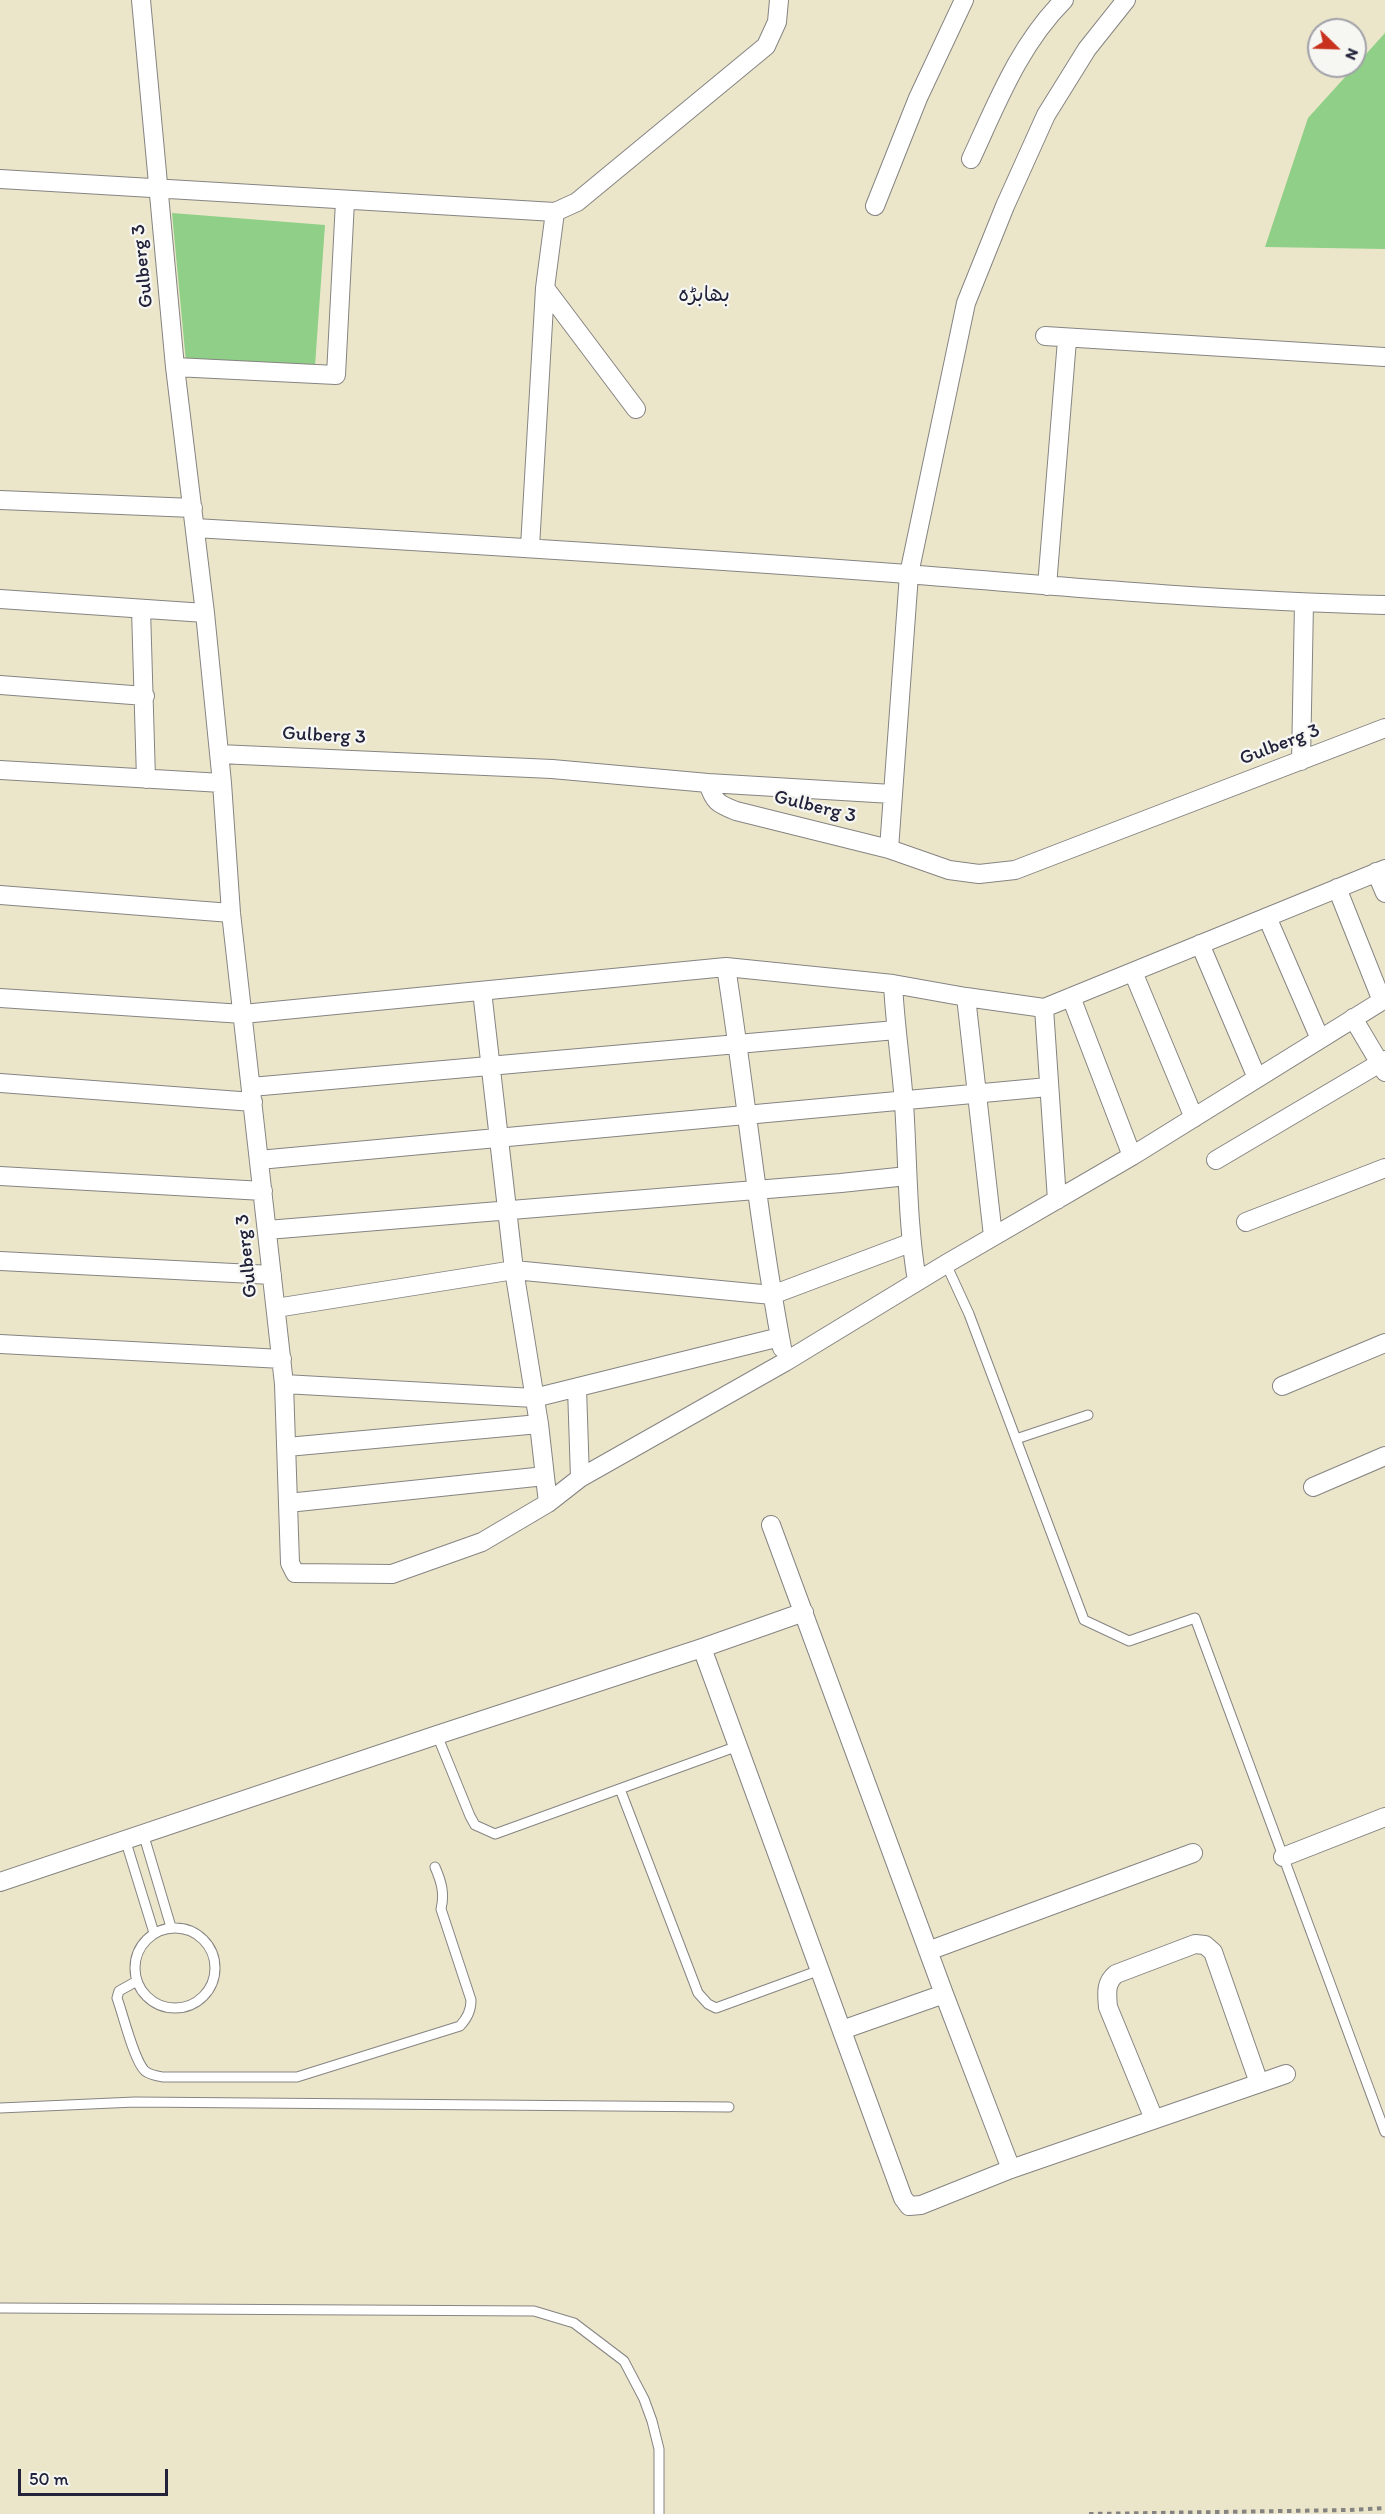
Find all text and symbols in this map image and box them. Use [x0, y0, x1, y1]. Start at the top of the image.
north arrow [1307, 18, 1367, 78]
text: N [1341, 46, 1363, 63]
street label: Gulberg 3 [127, 223, 159, 309]
district label: بھابڑہ [678, 283, 730, 309]
street label: Gulberg 3 [1236, 719, 1324, 771]
street label: Gulberg 3 [281, 722, 367, 750]
street label: Gulberg 3 [771, 785, 859, 829]
street label: Gulberg 3 [231, 1213, 263, 1299]
scale bar [21, 2457, 171, 2495]
text: 50 m [29, 2468, 69, 2490]

